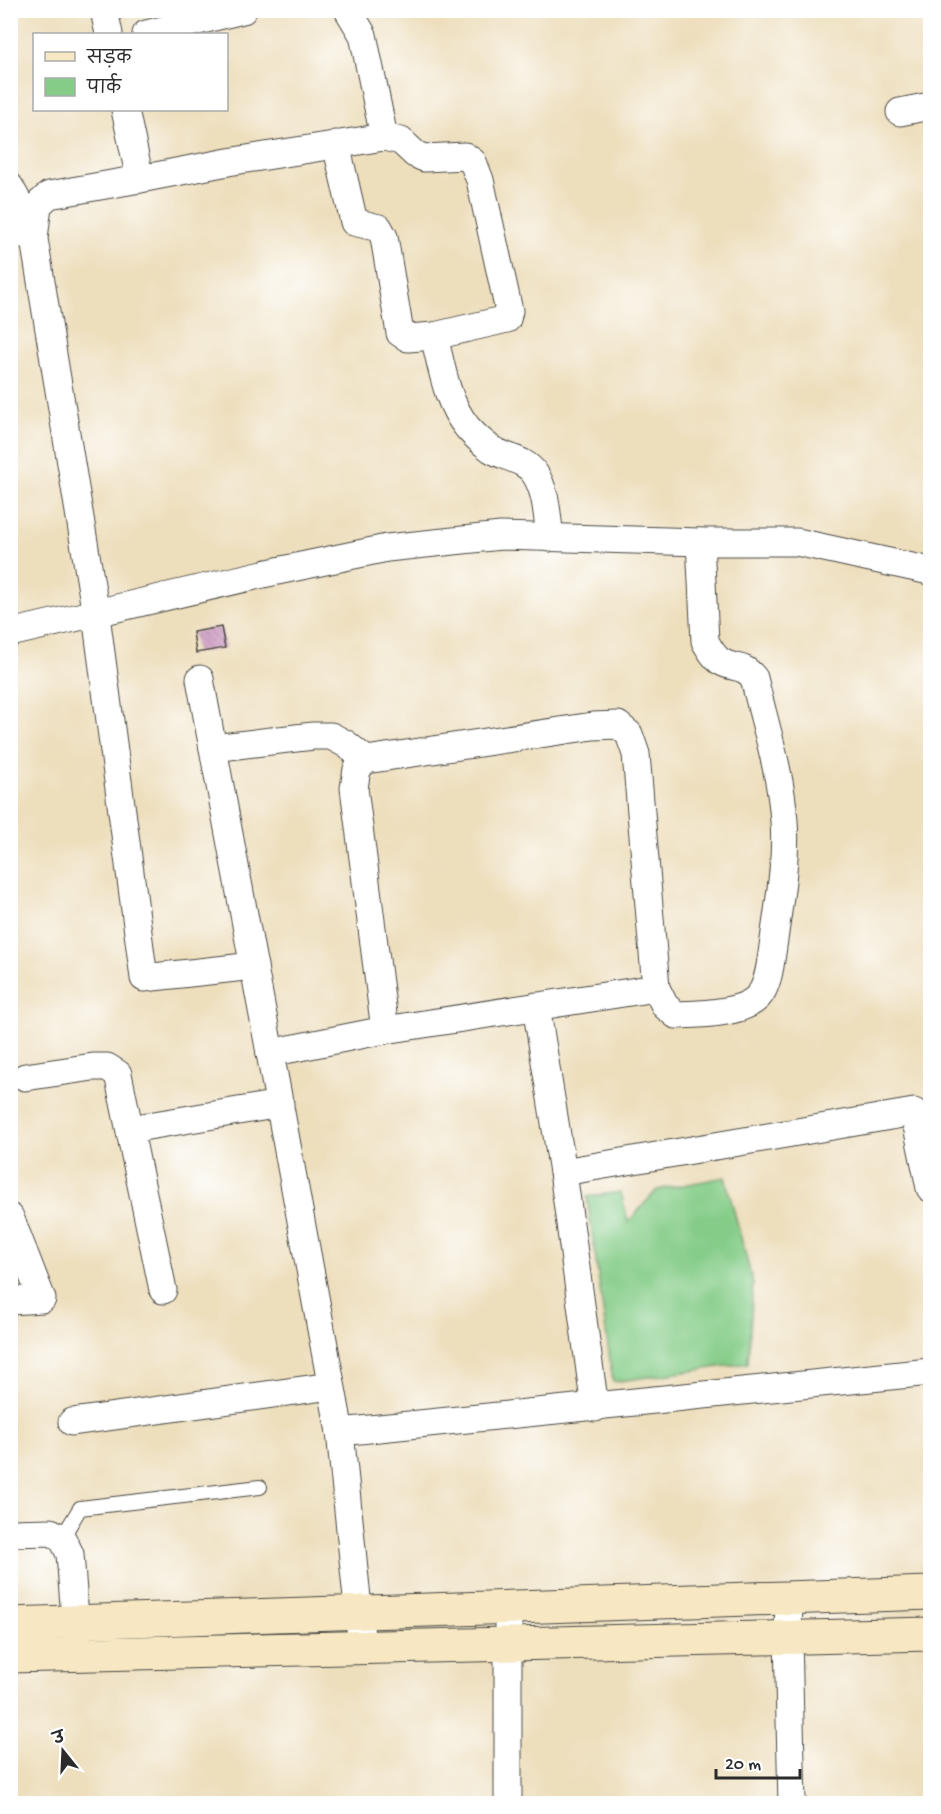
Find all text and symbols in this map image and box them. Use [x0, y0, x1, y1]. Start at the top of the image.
legend [33, 33, 228, 111]
text: सड़क [86, 49, 132, 70]
text: पार्क [86, 73, 122, 100]
north arrow [33, 1721, 93, 1781]
text: उ [50, 1729, 69, 1751]
scale bar [716, 1742, 800, 1780]
text: 20 m [725, 1755, 761, 1776]

